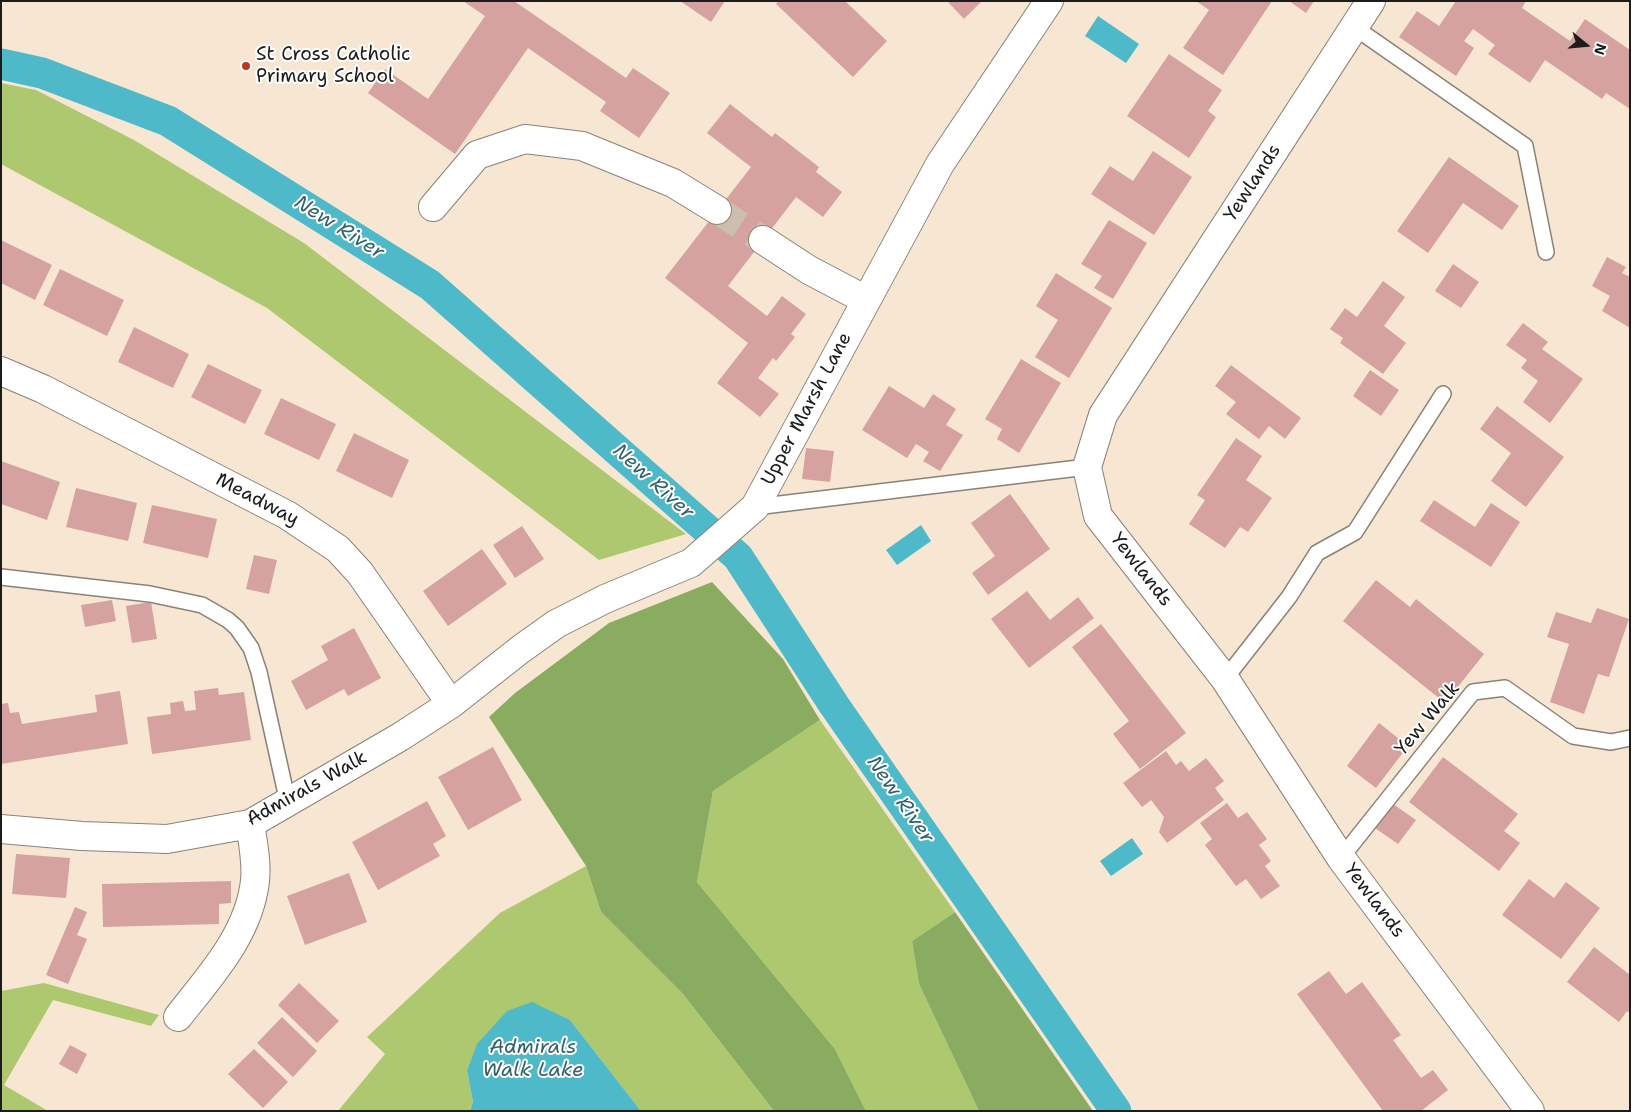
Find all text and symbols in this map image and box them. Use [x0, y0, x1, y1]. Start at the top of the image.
north arrow [1561, 20, 1611, 70]
text: N [1590, 41, 1611, 57]
place label: St Cross Catholic Primary School [256, 44, 411, 88]
marker: St Cross Catholic Primary School [240, 60, 252, 72]
street label: Yewlands [1220, 140, 1286, 226]
water label: New River [290, 191, 388, 265]
street label: Upper Marsh Lane [757, 329, 857, 489]
water label: New River [607, 439, 699, 525]
street label: Meadway [212, 469, 302, 531]
street label: Yewlands [1105, 529, 1177, 611]
street label: Yew Walk [1391, 678, 1465, 760]
street label: Admirals Walk [243, 747, 371, 831]
water label: New River [861, 752, 939, 848]
street label: Yewlands [1339, 859, 1409, 943]
water label: Admirals Walk Lake [483, 1036, 583, 1083]

